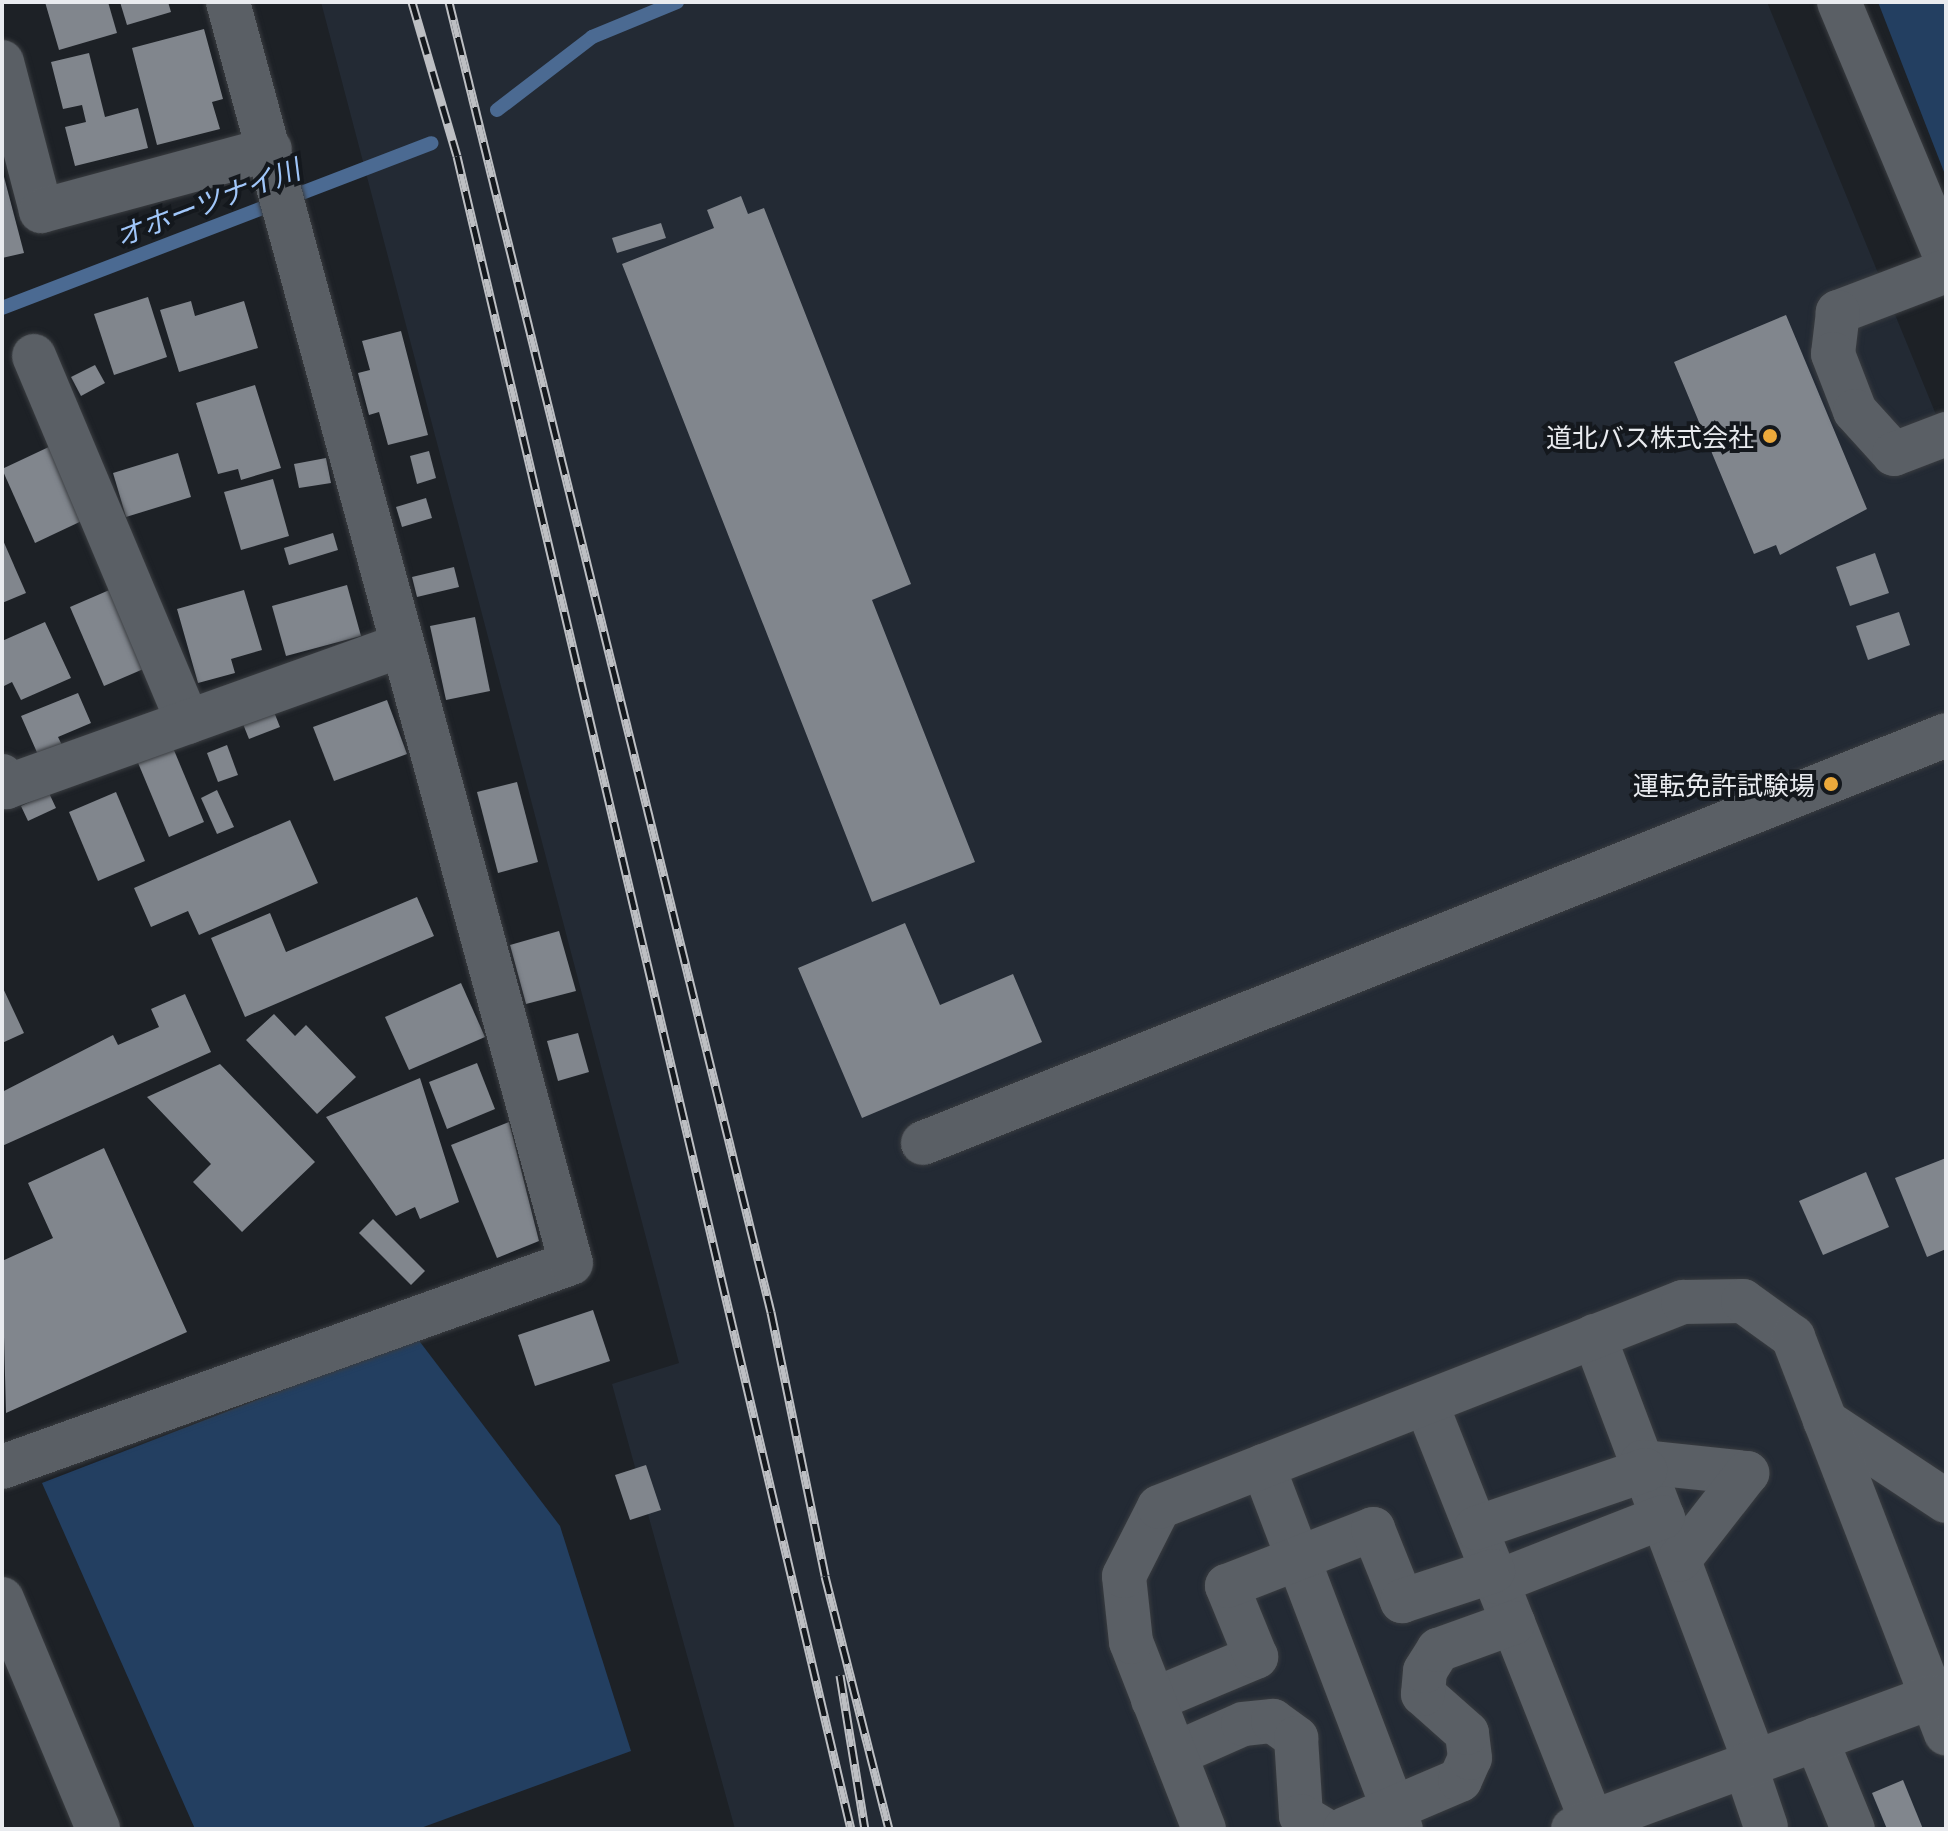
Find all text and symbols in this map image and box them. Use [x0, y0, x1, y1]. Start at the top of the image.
water label: オホーツナイ川 [109, 150, 305, 252]
place label: 道北バス株式会社 [1546, 420, 1754, 452]
marker: 道北バス株式会社 [1761, 427, 1779, 445]
place label: 運転免許試験場 [1633, 768, 1815, 800]
marker: 運転免許試験場 [1822, 775, 1840, 793]

